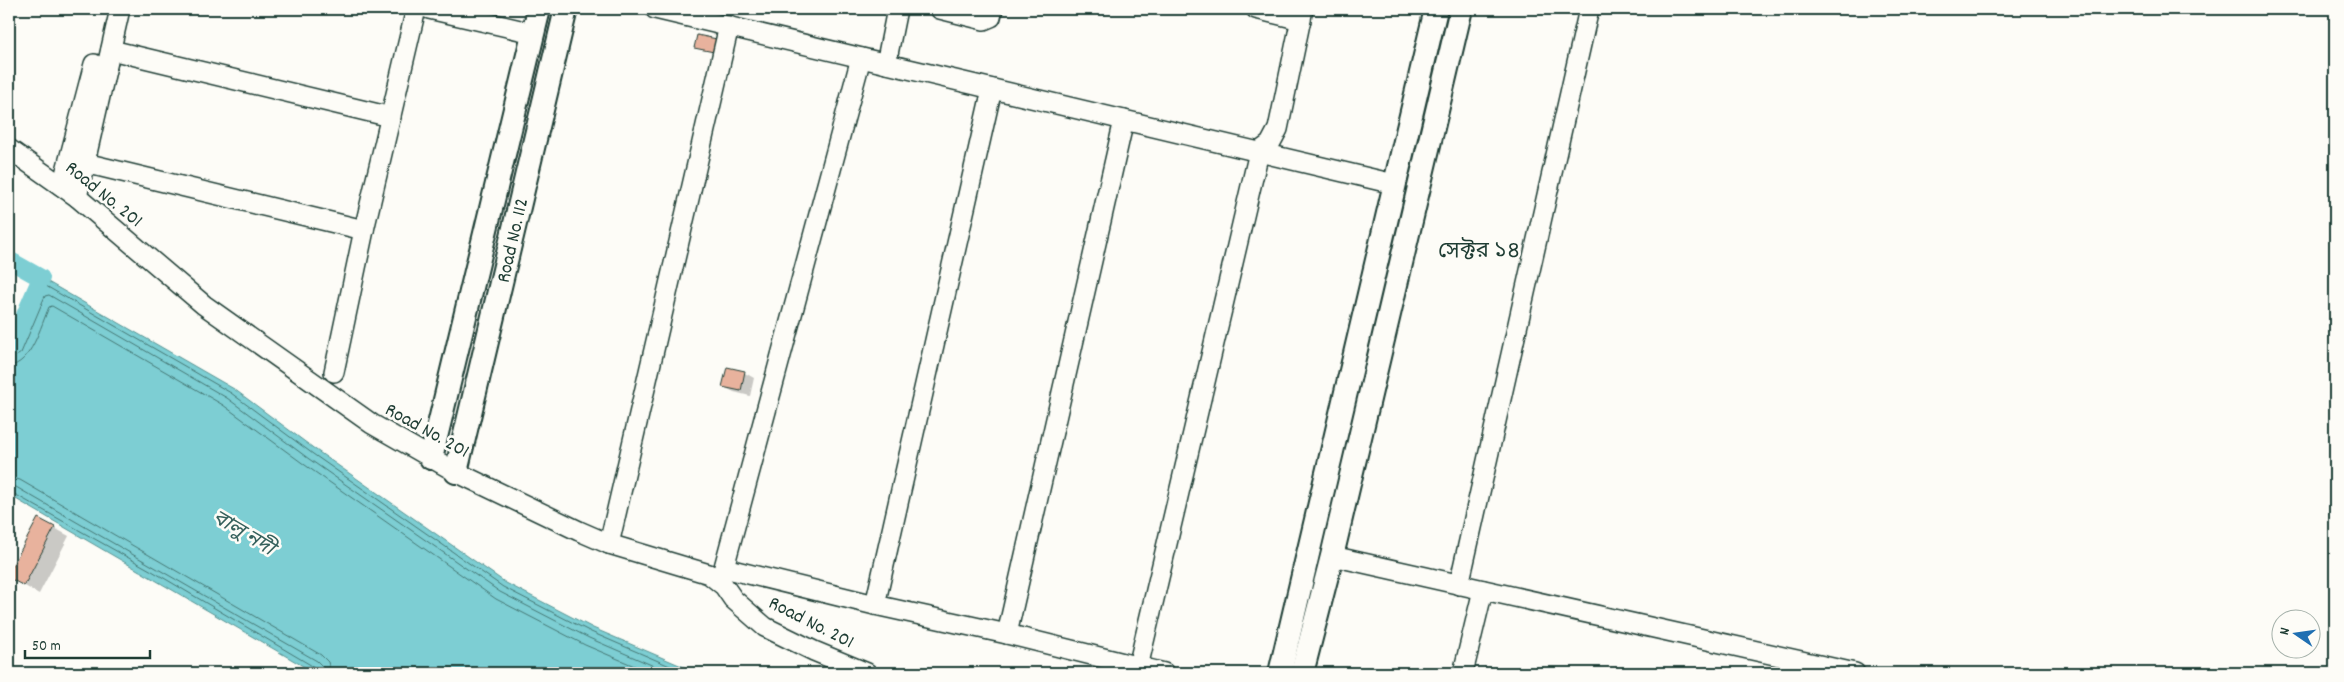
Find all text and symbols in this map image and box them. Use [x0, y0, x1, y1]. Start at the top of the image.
street label: Road No. 201 [58, 155, 148, 235]
street label: Road No. 112 [491, 196, 537, 286]
district label: সেক্টর ১৪ [1438, 237, 1520, 268]
street label: Road No. 201 [379, 397, 474, 466]
water label: বালু নদী [206, 503, 284, 567]
street label: Road No. 201 [763, 590, 858, 657]
north arrow [2272, 610, 2322, 660]
text: N [2275, 626, 2296, 637]
scale bar [25, 627, 150, 659]
text: 50 m [32, 636, 61, 658]

